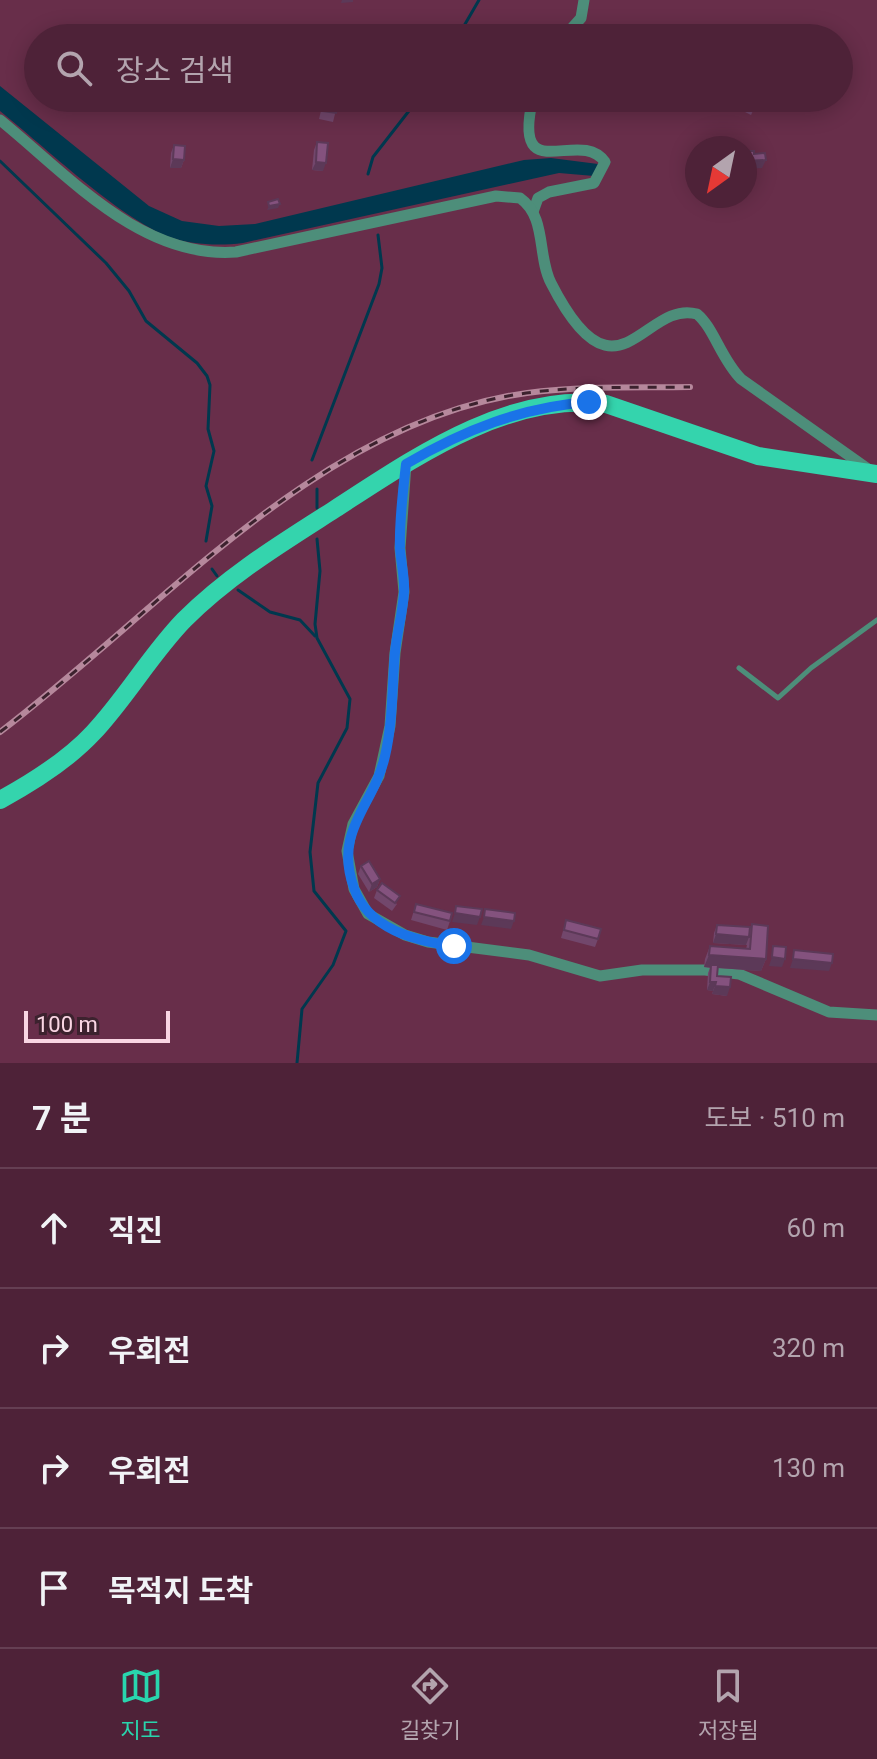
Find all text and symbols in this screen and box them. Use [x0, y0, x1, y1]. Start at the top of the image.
search box [24, 24, 853, 112]
icon: search [52, 46, 96, 90]
text: 장소 검색 [116, 53, 234, 88]
north arrow [685, 136, 757, 208]
route end [571, 384, 607, 420]
route start [436, 928, 472, 964]
scale bar [24, 1007, 170, 1043]
text: 100 m [36, 1012, 98, 1037]
text: 7 분 [32, 1098, 91, 1138]
text: 도보 · 510 m [704, 1103, 845, 1133]
icon: ahead [32, 1206, 76, 1250]
text: 직진 [108, 1213, 163, 1248]
text: 60 m [787, 1213, 845, 1243]
icon: right [32, 1326, 76, 1370]
text: 우회전 [108, 1333, 191, 1368]
text: 320 m [772, 1333, 845, 1363]
icon: right [32, 1446, 76, 1490]
text: 우회전 [108, 1453, 191, 1488]
text: 130 m [772, 1453, 845, 1483]
icon: arrive [32, 1566, 76, 1610]
text: 목적지 도착 [108, 1573, 253, 1608]
tab: 지도 [119, 1664, 163, 1744]
tab: 길찾기 [400, 1664, 460, 1744]
tab: 저장됨 [698, 1664, 758, 1744]

